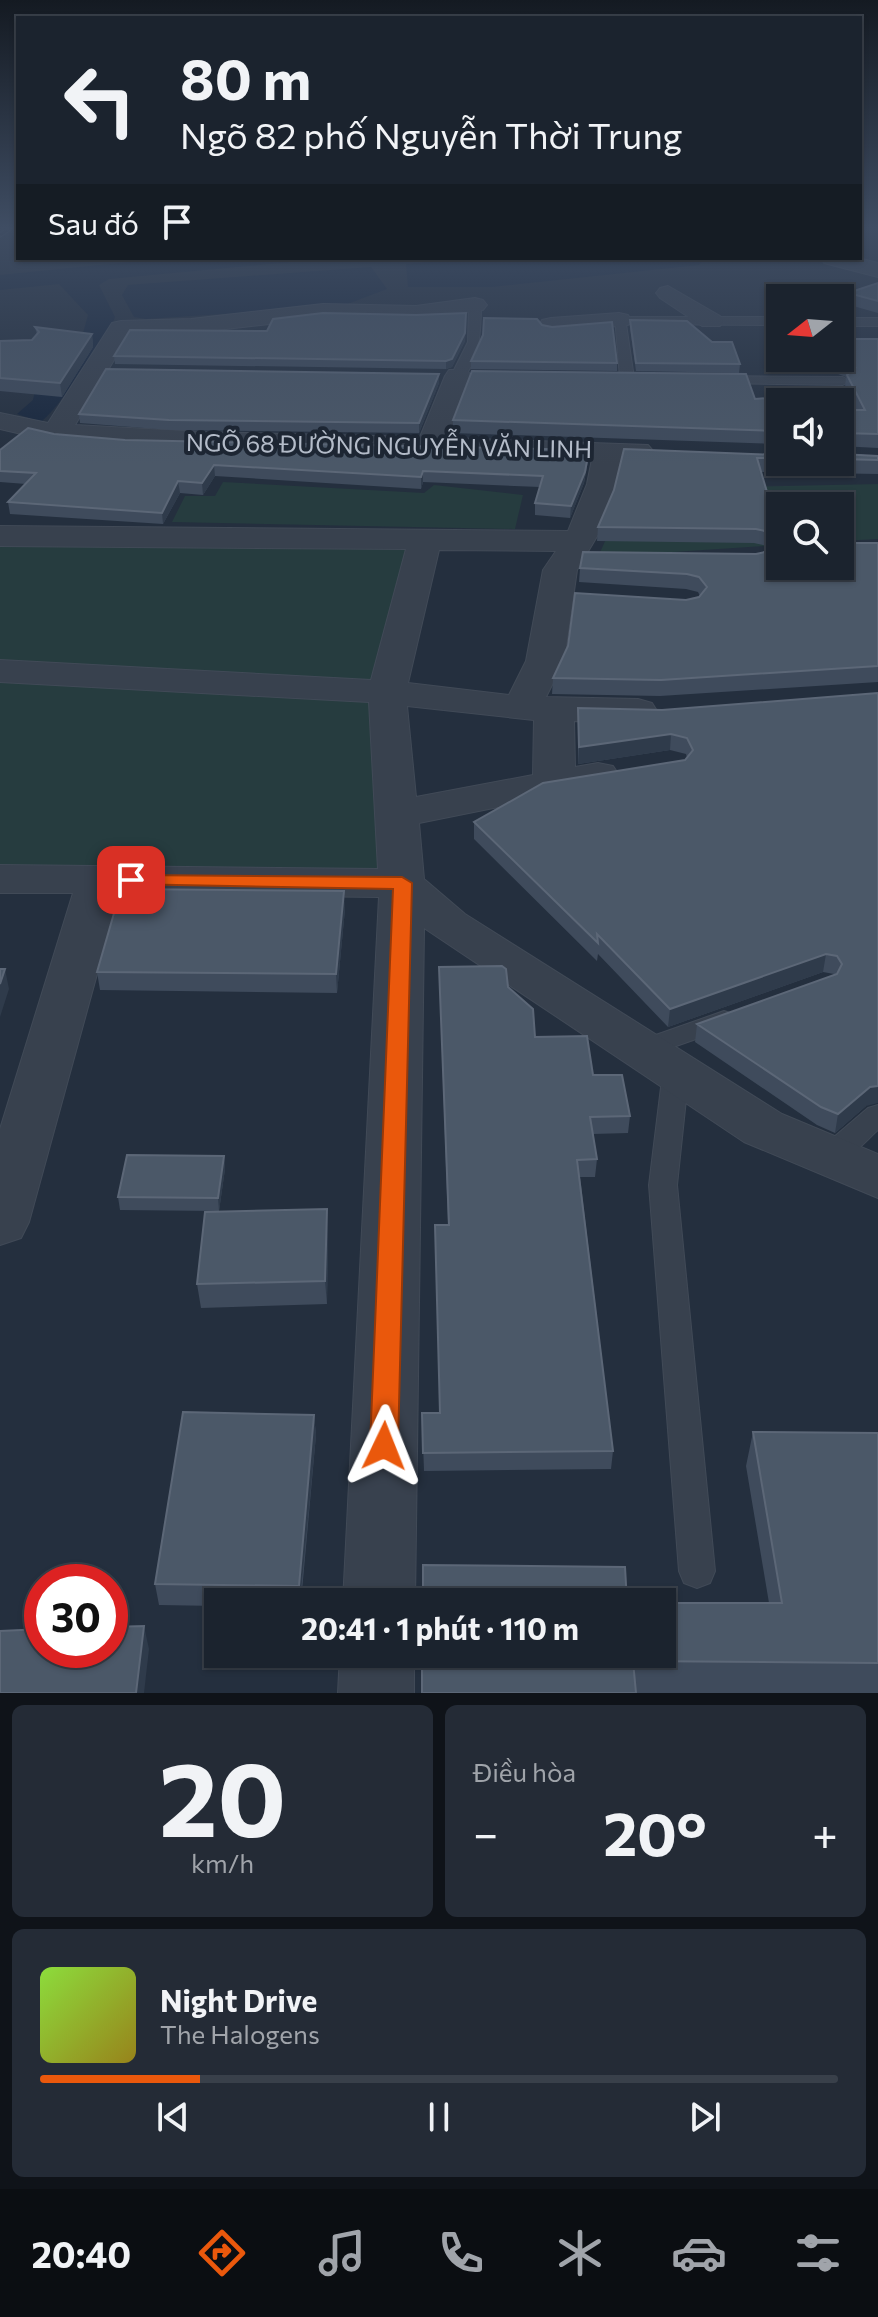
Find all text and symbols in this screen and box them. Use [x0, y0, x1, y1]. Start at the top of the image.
text: 80 m [180, 43, 311, 112]
icon: left [48, 48, 152, 152]
text: Ngõ 82 phố Nguyễn Thời Trung [180, 112, 682, 156]
icon: arrive [155, 200, 199, 244]
text: Sau đó [48, 204, 139, 241]
north arrow [766, 284, 854, 372]
map controls [766, 284, 854, 580]
button: sound [766, 388, 854, 476]
street label: NGÕ 68 ĐƯỜNG NGUYỄN VĂN LINH [186, 423, 593, 463]
button: search [766, 492, 854, 580]
pin [97, 846, 165, 914]
icon: arrive [109, 858, 153, 902]
position arrow [342, 1404, 426, 1488]
speed limit sign: 30 [24, 1564, 128, 1668]
text: 20:41 · 1 phút · 110 m [301, 1609, 579, 1646]
text: 20 [159, 1731, 286, 1858]
text: Điều hòa [473, 1756, 576, 1787]
text: 20° [603, 1795, 707, 1868]
text: − [473, 1805, 498, 1859]
text: + [812, 1805, 838, 1859]
text: km/h [191, 1847, 254, 1878]
text: Night Drive [160, 1981, 317, 2018]
text: The Halogens [160, 2018, 320, 2049]
icon: previous [151, 2095, 195, 2139]
icon: pause [417, 2095, 461, 2139]
icon: next [683, 2095, 727, 2139]
icon: directions [194, 2225, 250, 2281]
icon: music [314, 2225, 370, 2281]
icon: phone [433, 2225, 489, 2281]
icon: climate [552, 2225, 608, 2281]
icon: car [671, 2225, 727, 2281]
icon: filters [790, 2225, 846, 2281]
text: 20:40 [32, 2231, 131, 2275]

